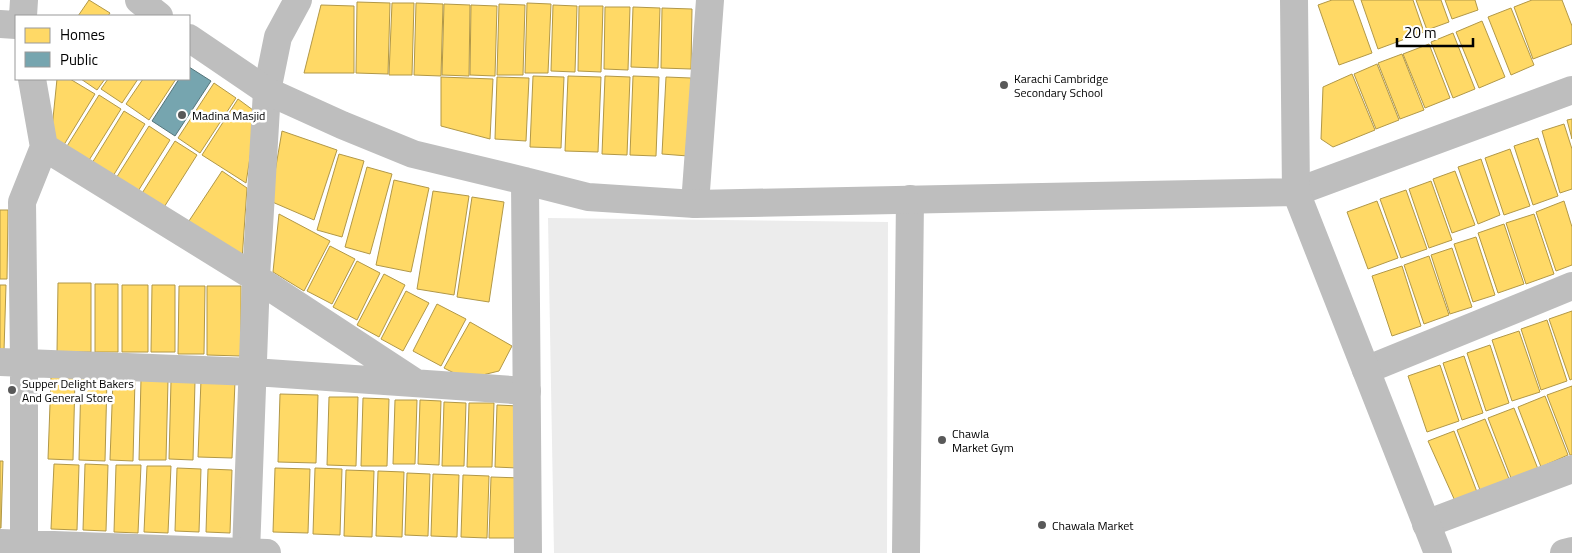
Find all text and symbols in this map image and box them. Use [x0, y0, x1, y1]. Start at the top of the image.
legend [15, 15, 190, 80]
scale bar [1397, 15, 1473, 47]
text: 20 m [1404, 21, 1437, 44]
text: Homes [60, 23, 105, 46]
text: Public [60, 48, 98, 71]
place label: Karachi Cambridge Secondary School [1014, 69, 1108, 102]
marker: Karachi Cambridge Secondary School [998, 79, 1010, 91]
place label: Madina Masjid [192, 106, 265, 125]
marker: Madina Masjid [176, 109, 188, 121]
place label: Supper Delight Bakers And General Store [22, 374, 134, 407]
marker: Supper Delight Bakers And General Store [6, 384, 18, 396]
place label: Chawla Market Gym [952, 424, 1014, 457]
marker: Chawla Market Gym [936, 434, 948, 446]
place label: Chawala Market [1052, 516, 1134, 535]
marker: Chawala Market [1036, 519, 1048, 531]

